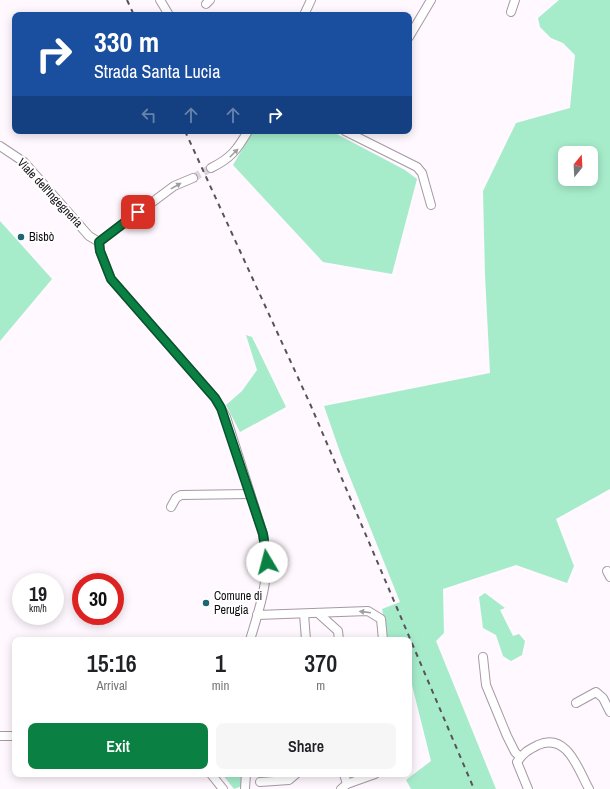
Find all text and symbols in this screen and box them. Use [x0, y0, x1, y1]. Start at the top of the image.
text: 330 m [94, 23, 159, 61]
icon: right [28, 28, 80, 80]
text: Strada Santa Lucia [94, 59, 220, 84]
icon: left [138, 104, 160, 126]
icon: ahead [180, 104, 202, 126]
icon: ahead [222, 104, 244, 126]
icon: right [264, 104, 286, 126]
north arrow [558, 146, 598, 186]
map controls [558, 146, 598, 186]
one-way arrow [229, 148, 238, 158]
street label: Viale dell'Ingegneria [14, 155, 87, 231]
one-way arrow [170, 183, 182, 189]
pin [121, 195, 155, 229]
icon: arrive [127, 201, 149, 223]
place label: Bisbò [29, 229, 54, 245]
marker: Bisbò [16, 232, 26, 242]
position arrow [246, 541, 288, 583]
speed limit sign: 30 [72, 573, 124, 625]
text: 19 [29, 580, 47, 607]
place label: Comune di Perugia [214, 588, 262, 618]
marker: Comune di Perugia [201, 598, 211, 608]
text: km/h [29, 602, 47, 615]
one-way arrow [359, 609, 371, 616]
text: 15:16 [87, 647, 137, 679]
text: 1 [215, 647, 226, 679]
text: 370 [304, 647, 337, 679]
text: Arrival [96, 677, 127, 694]
text: min [212, 677, 229, 694]
text: m [316, 677, 325, 694]
button: Exit [28, 723, 208, 769]
button: Share [216, 723, 396, 769]

